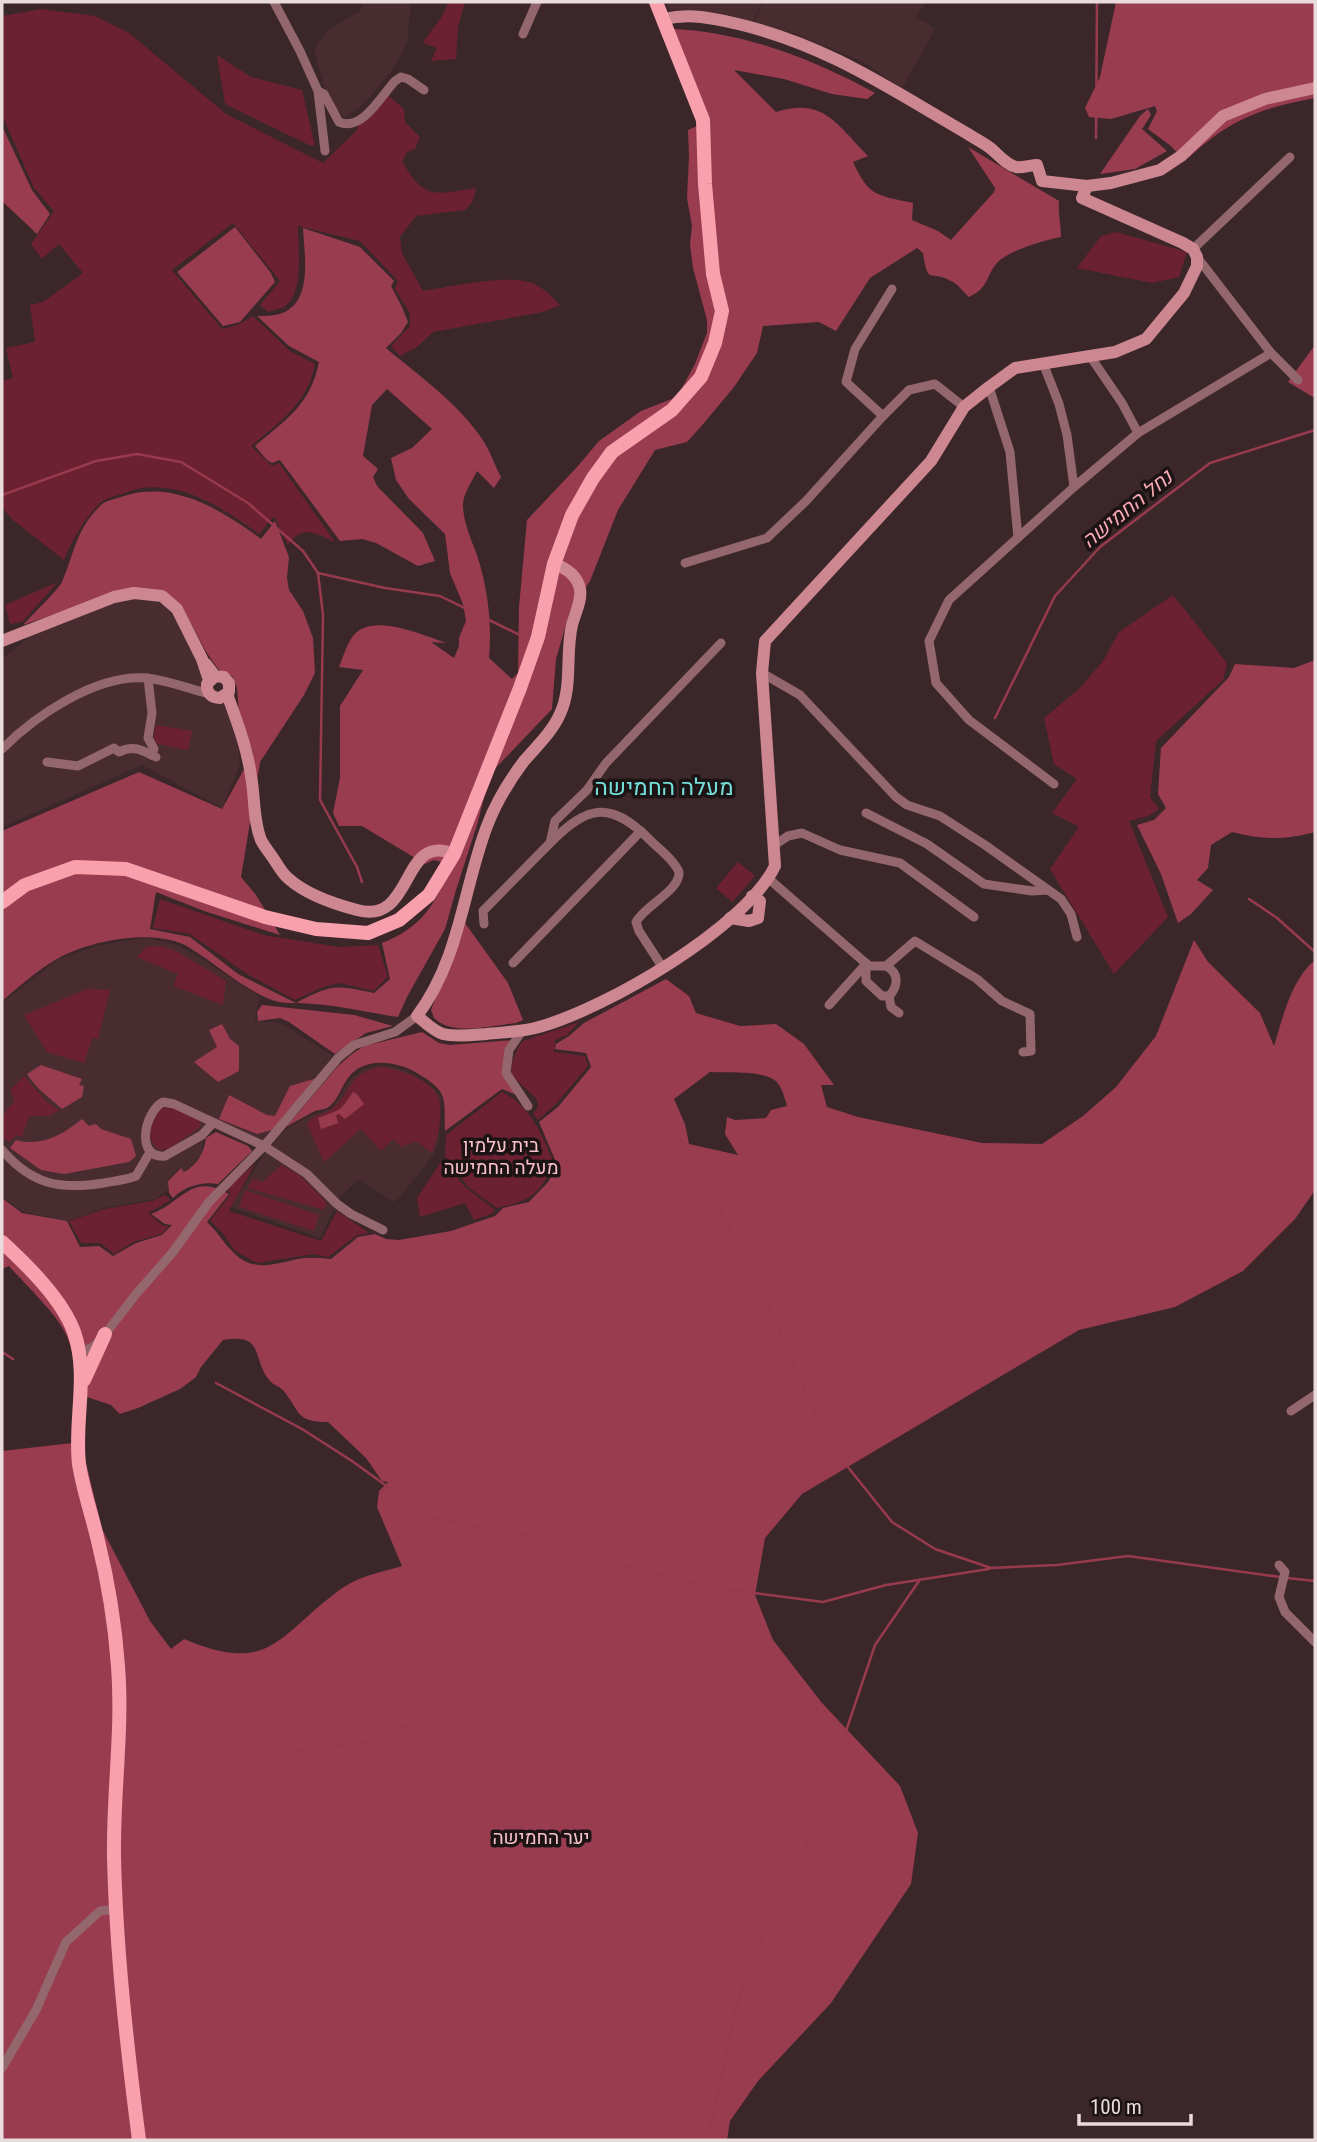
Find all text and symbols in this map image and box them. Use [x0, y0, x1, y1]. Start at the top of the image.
water label: נחל החמישה [1077, 464, 1178, 553]
district label: מעלה החמישה [594, 774, 734, 801]
park label: בית עלמין מעלה החמישה [443, 1134, 559, 1179]
park label: יער החמישה [492, 1826, 590, 1849]
scale bar [1079, 2082, 1191, 2126]
text: 100 m [1090, 2095, 1142, 2119]

